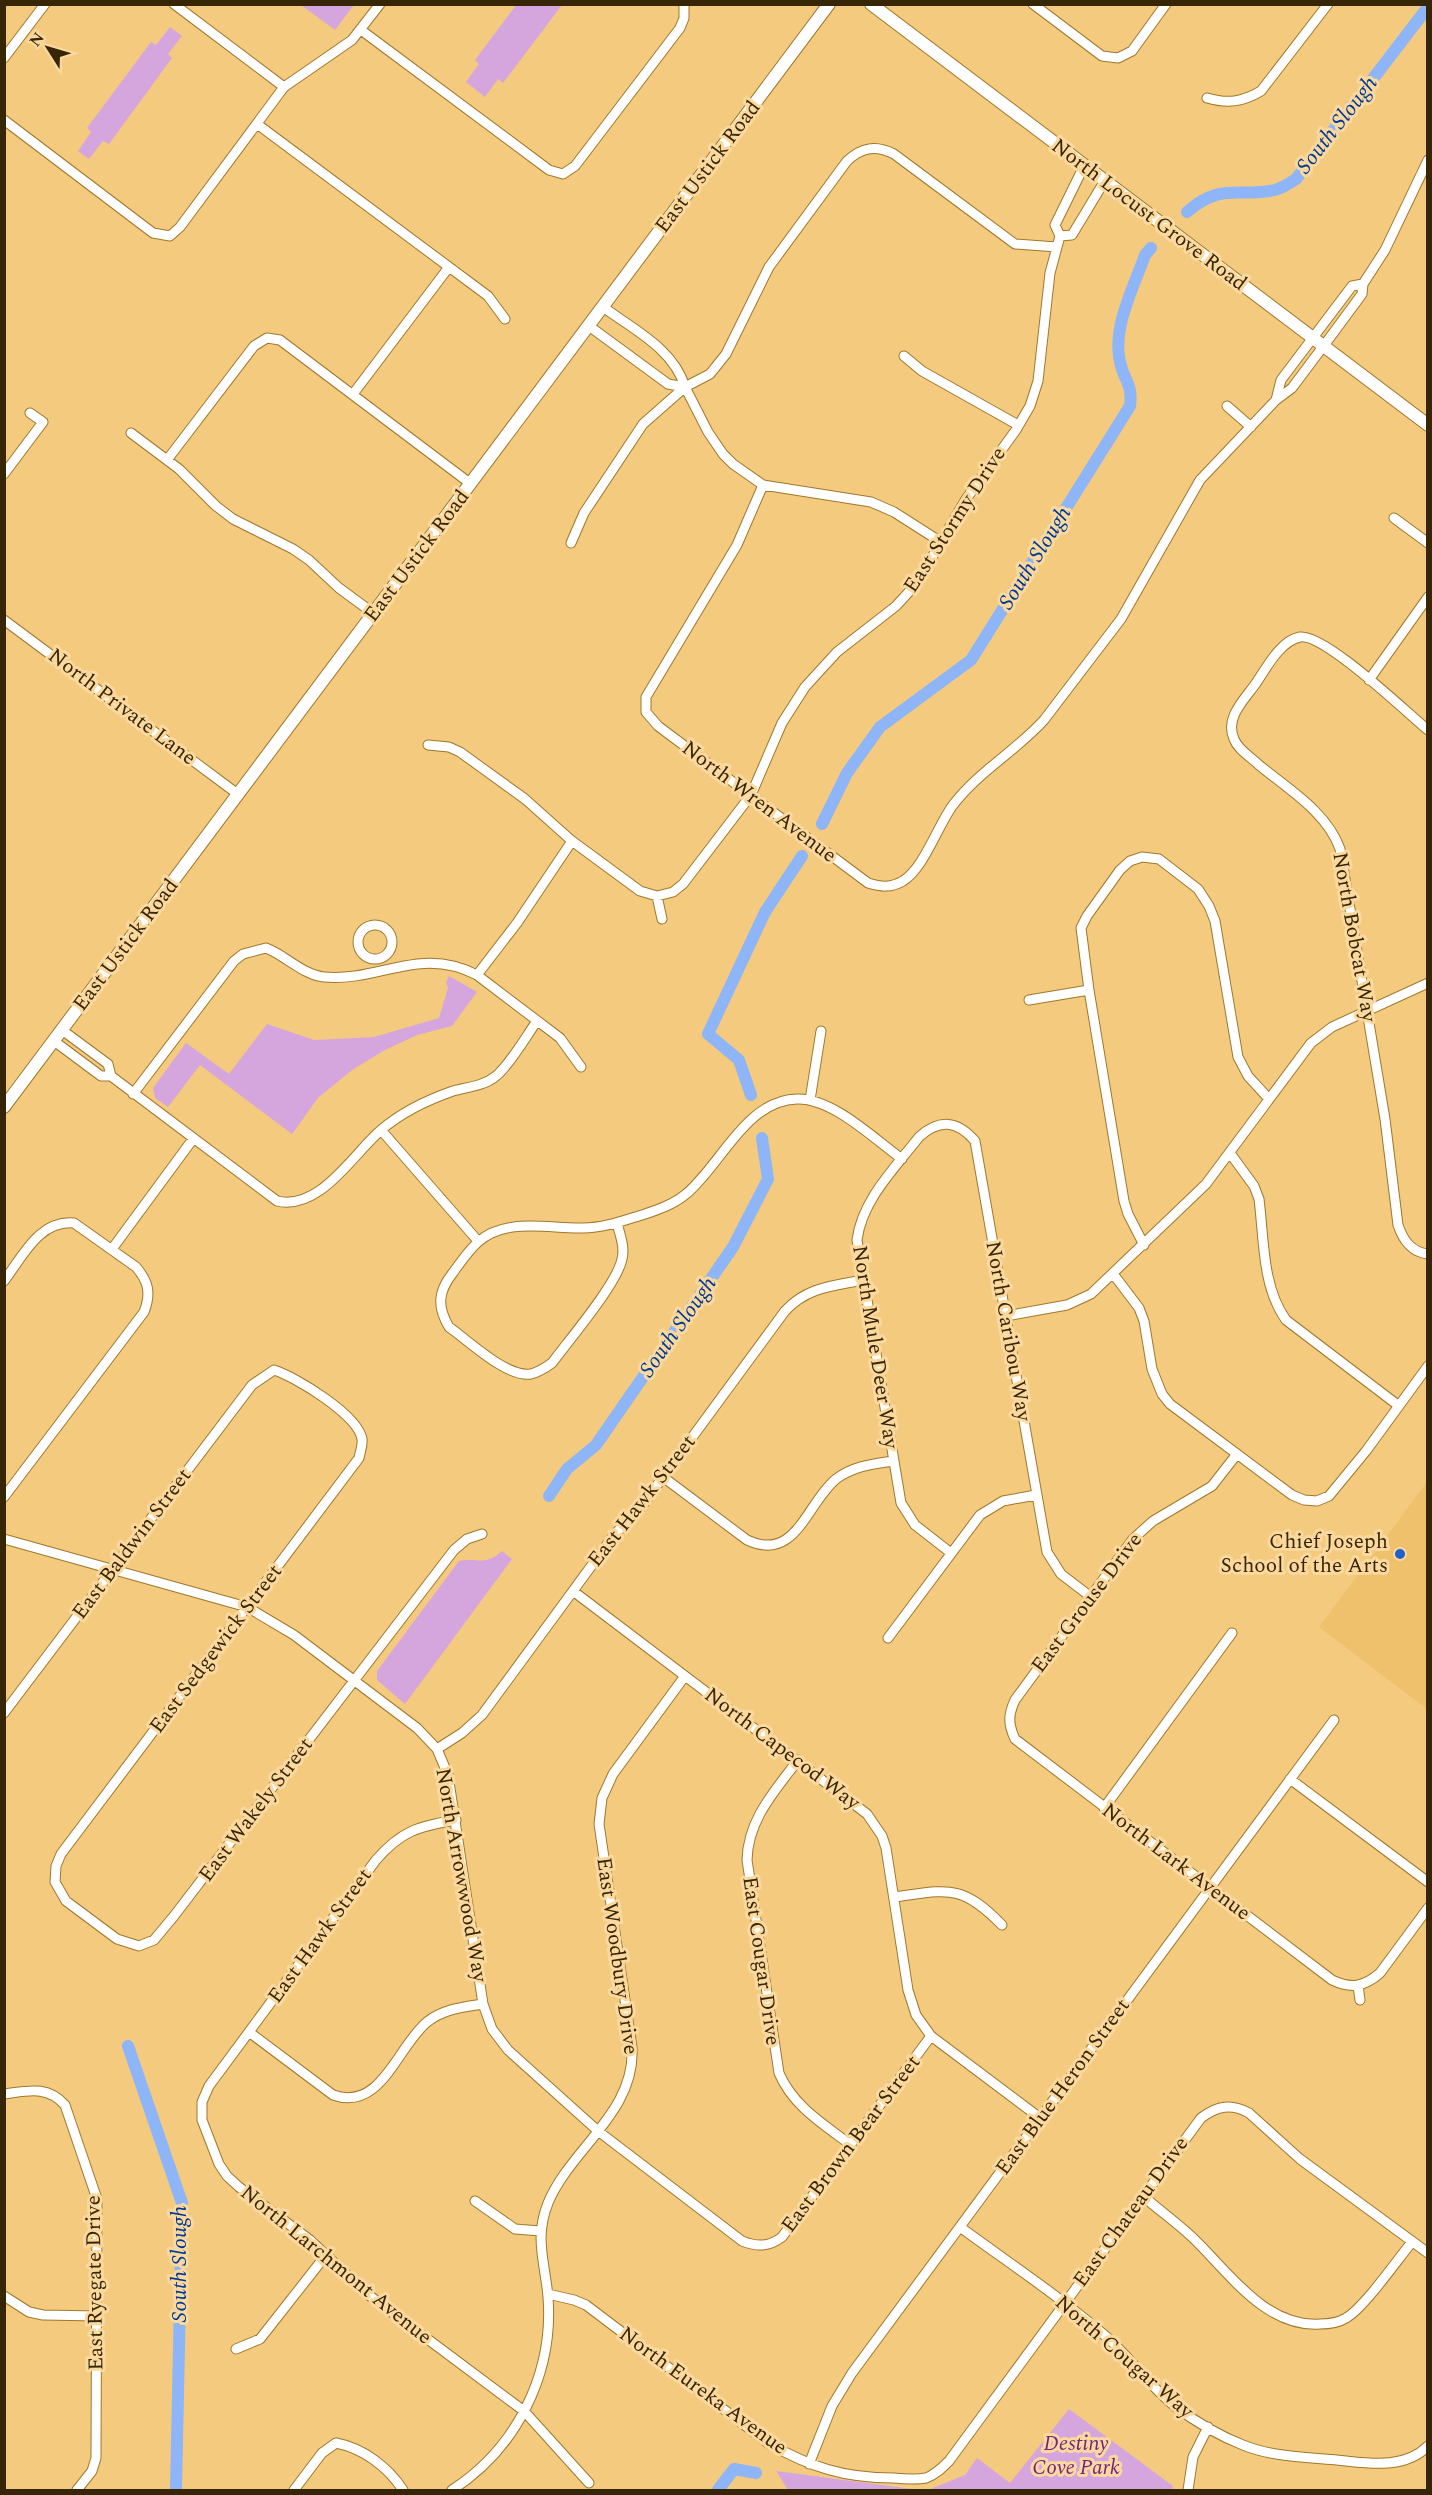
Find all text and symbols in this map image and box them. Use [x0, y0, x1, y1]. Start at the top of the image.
north arrow [18, 18, 78, 78]
text: N [23, 27, 50, 52]
water label: South Slough [1288, 69, 1386, 181]
street label: East Ustick Road [647, 94, 769, 240]
street label: North Locust Grove Road [1044, 131, 1254, 299]
street label: East Stormy Drive [896, 441, 1014, 599]
street label: East Ustick Road [356, 483, 478, 629]
water label: South Slough [990, 500, 1080, 616]
street label: North Private Lane [41, 640, 203, 774]
street label: North Wren Avenue [675, 733, 843, 871]
street label: North Bobcat Way [1323, 850, 1385, 1025]
street label: East Ustick Road [65, 872, 187, 1018]
street label: North Caribou Way [976, 1238, 1040, 1425]
street label: North Mule Deer Way [843, 1243, 907, 1452]
water label: South Slough [631, 1270, 725, 1384]
street label: East Hawk Street [580, 1428, 704, 1574]
street label: East Baldwin Street [64, 1462, 200, 1626]
street label: East Grouse Drive [1023, 1526, 1151, 1680]
place label: Chief Joseph School of the Arts [1221, 1526, 1388, 1582]
marker: Chief Joseph School of the Arts [1393, 1547, 1407, 1561]
street label: East Sedgewick Street [142, 1558, 290, 1740]
street label: North Capecod Way [697, 1680, 867, 1819]
street label: East Wakely Street [191, 1731, 321, 1889]
street label: North Arrowwood Way [426, 1765, 496, 1986]
street label: North Lark Avenue [1095, 1795, 1257, 1929]
street label: East Woodbury Drive [587, 1855, 647, 2057]
street label: East Hawk Street [260, 1862, 380, 2010]
street label: East Cougar Drive [733, 1874, 789, 2048]
street label: East Blue Heron Street [988, 1992, 1138, 2182]
street label: East Brown Bear Street [773, 2048, 929, 2240]
street label: East Chateau Drive [1065, 2130, 1197, 2294]
street label: North Larchmont Avenue [233, 2177, 439, 2353]
street label: East Ryegate Drive [77, 2195, 113, 2371]
water label: South Slough [163, 2206, 196, 2322]
street label: North Cougar Way [1047, 2287, 1201, 2427]
street label: North Eureka Avenue [612, 2319, 794, 2463]
park label: Destiny Cove Park [1032, 2428, 1120, 2484]

